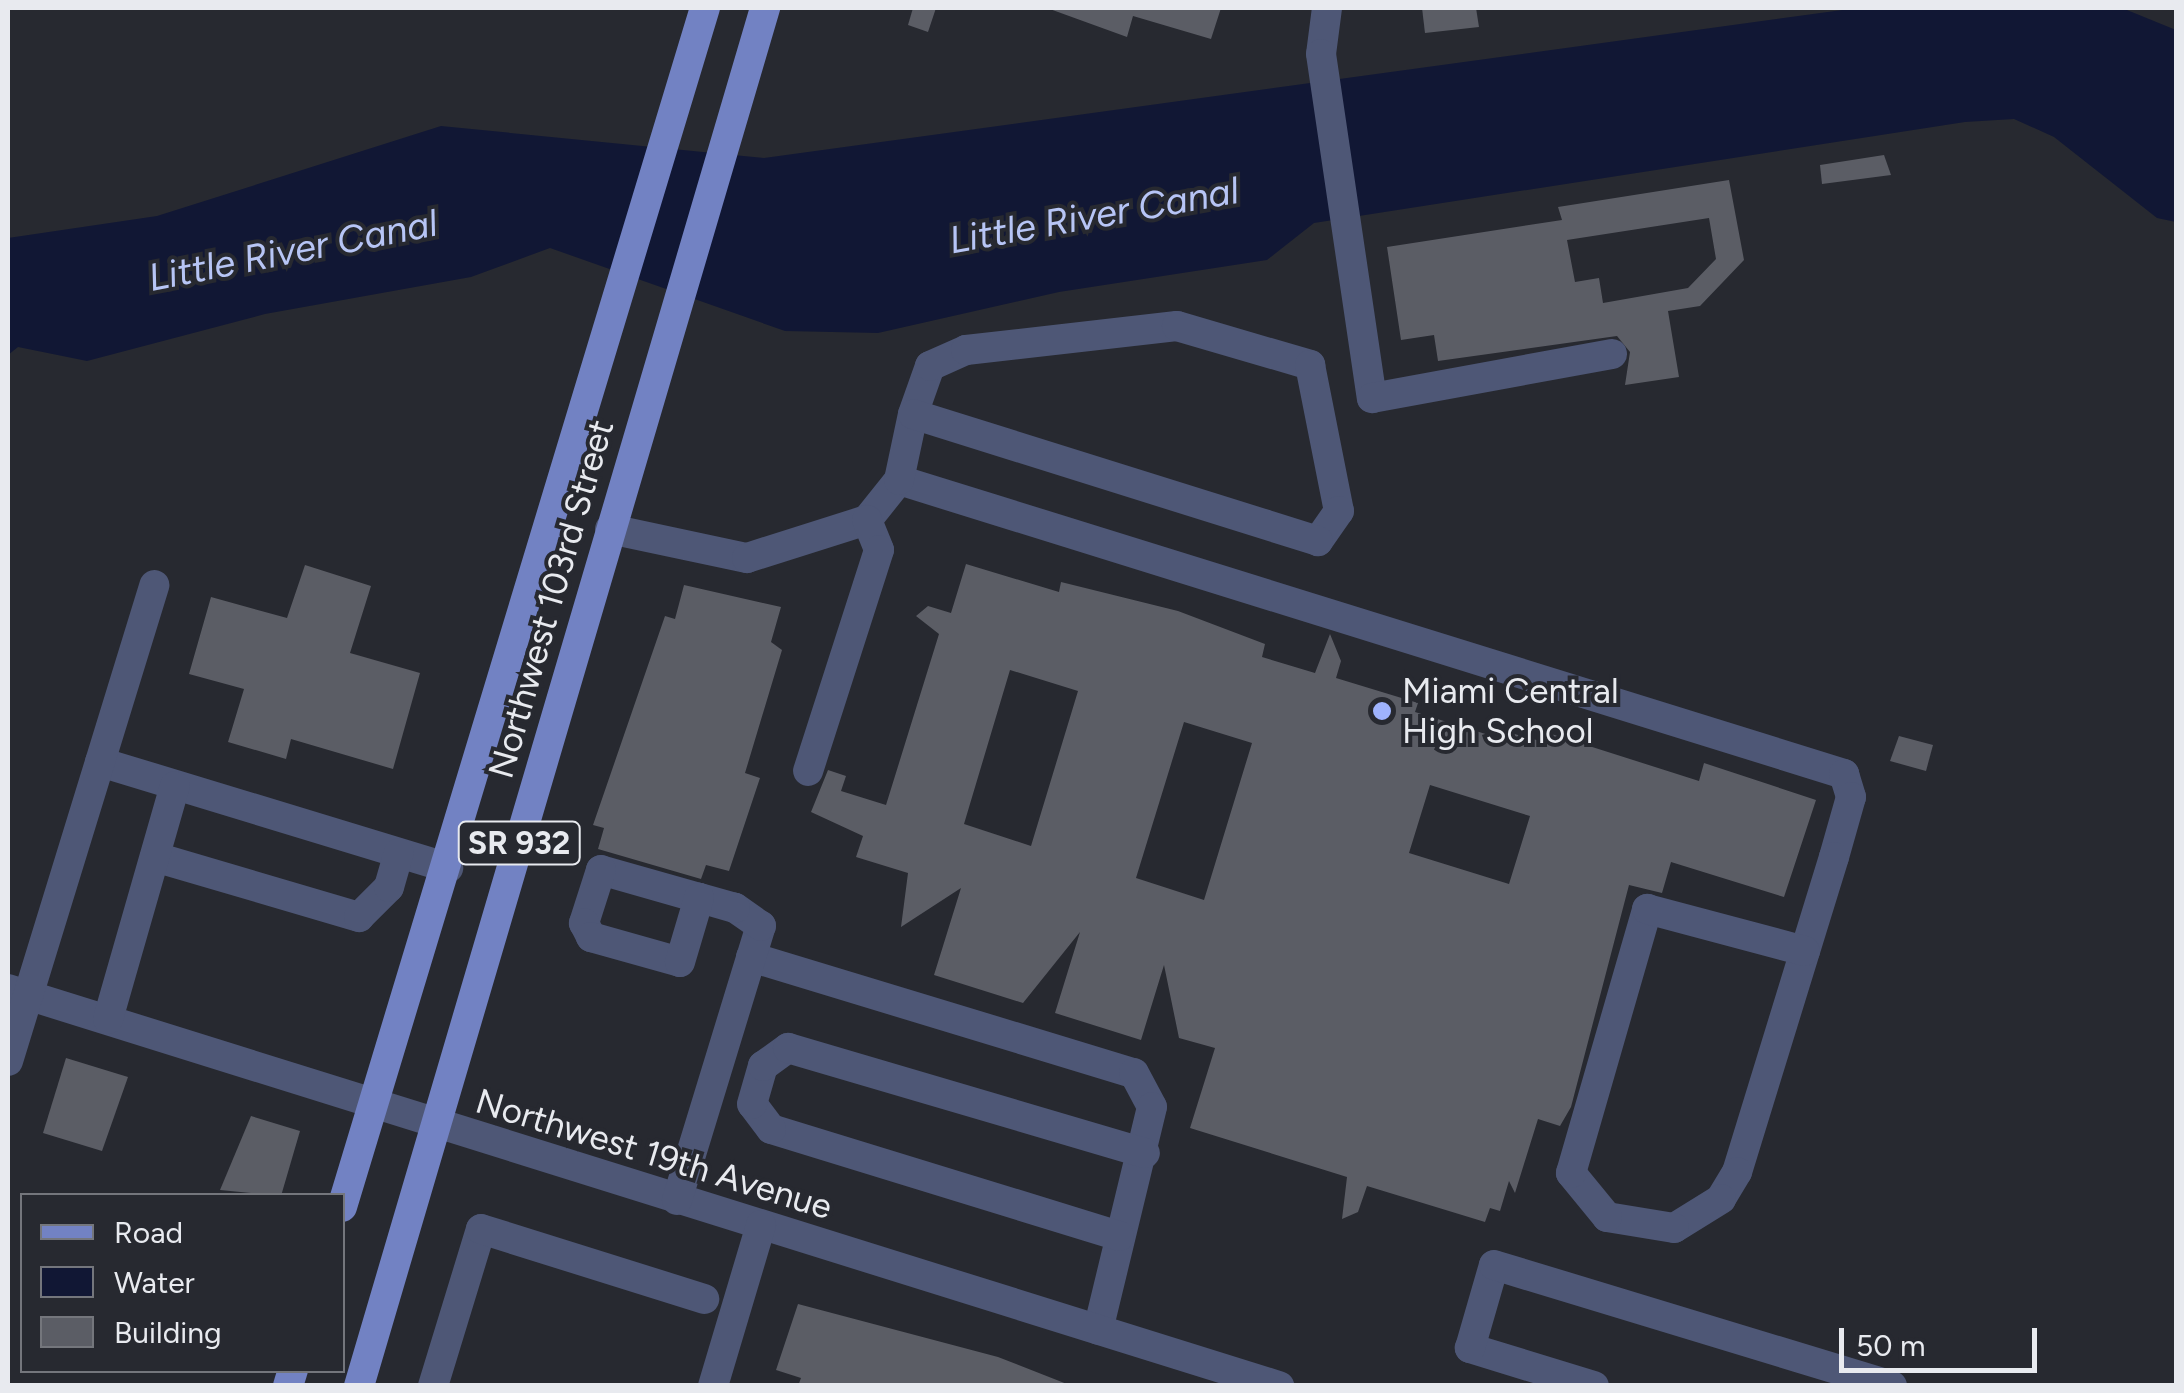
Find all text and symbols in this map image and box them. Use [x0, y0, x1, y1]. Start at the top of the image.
water label: Little River Canal [946, 168, 1242, 264]
water label: Little River Canal [145, 201, 441, 301]
street label: Northwest 103rd Street [480, 415, 622, 783]
place label: Miami Central High School [1402, 670, 1619, 752]
marker: Miami Central High School [1371, 700, 1393, 722]
road number: SR 932 [456, 816, 582, 870]
street label: Northwest 19th Avenue [471, 1080, 837, 1228]
legend [20, 1193, 345, 1373]
text: Road [114, 1214, 183, 1251]
text: Water [114, 1264, 195, 1301]
scale bar [1844, 1308, 2042, 1370]
text: Building [114, 1314, 222, 1351]
text: 50 m [1856, 1327, 1925, 1364]

